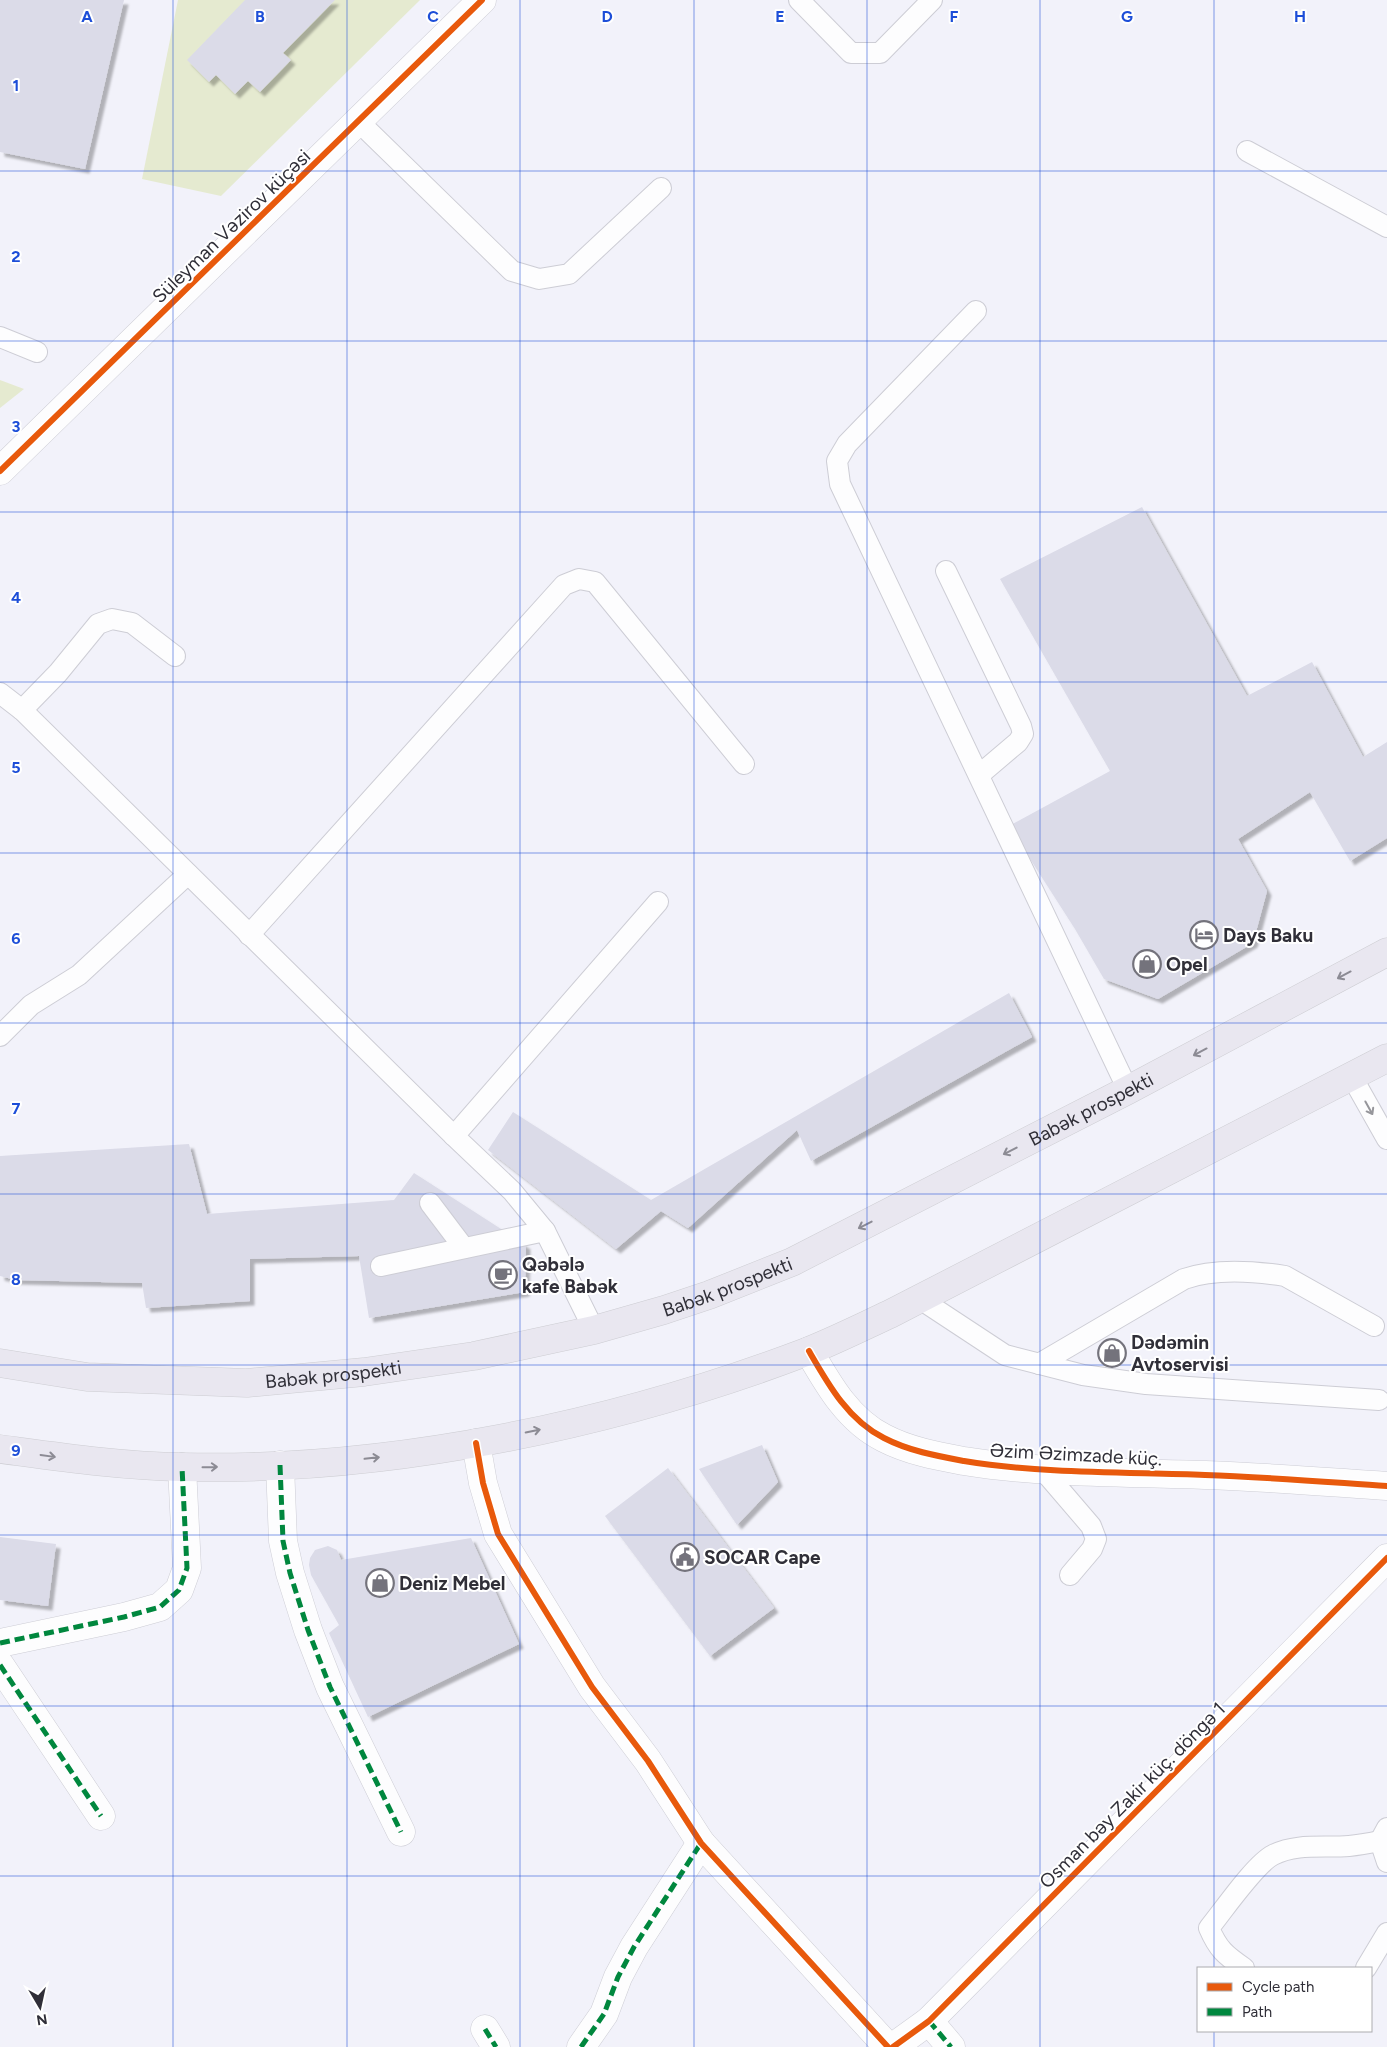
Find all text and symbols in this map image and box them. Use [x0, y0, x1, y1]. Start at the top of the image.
text: A [81, 7, 93, 26]
text: B [255, 7, 265, 26]
text: C [427, 7, 439, 26]
text: D [601, 7, 613, 26]
text: E [775, 7, 785, 26]
text: F [950, 7, 959, 26]
text: G [1121, 7, 1133, 26]
text: H [1294, 7, 1306, 26]
text: 1 [13, 76, 19, 95]
street label: Süleyman Vəzirov küçəsi [148, 145, 315, 308]
text: 2 [11, 247, 21, 266]
text: 3 [12, 417, 21, 436]
text: 4 [11, 588, 21, 607]
text: 5 [11, 758, 21, 777]
hotel icon: Days Baku [1189, 920, 1219, 950]
place label: Days Baku [1223, 924, 1313, 947]
text: 6 [11, 929, 21, 948]
shop icon: Opel [1132, 949, 1162, 979]
place label: Opel [1166, 953, 1208, 976]
one-way arrow [1337, 971, 1352, 980]
one-way arrow [1194, 1047, 1208, 1057]
street label: Babək prospekti [1025, 1068, 1157, 1151]
text: 7 [12, 1099, 21, 1118]
one-way arrow [1365, 1100, 1375, 1115]
one-way arrow [1002, 1146, 1017, 1156]
one-way arrow [858, 1221, 873, 1230]
street label: Babək prospekti [660, 1252, 796, 1322]
place label: Qəbələ kafe Babək [522, 1253, 619, 1298]
cafe icon: Qəbələ kafe Babək [488, 1260, 518, 1290]
text: 8 [11, 1270, 21, 1289]
place label: Dədəmin Avtoservisi [1131, 1331, 1229, 1376]
shop icon: Dədəmin Avtoservisi [1097, 1338, 1127, 1368]
street label: Babək prospekti [264, 1356, 403, 1393]
one-way arrow [524, 1426, 540, 1435]
street label: Əzim Əzimzade küç. [989, 1439, 1163, 1470]
text: 9 [11, 1441, 21, 1460]
one-way arrow [40, 1451, 56, 1461]
one-way arrow [364, 1453, 380, 1462]
one-way arrow [202, 1462, 218, 1472]
public building icon: SOCAR Cape [670, 1542, 700, 1572]
place label: SOCAR Cape [704, 1546, 821, 1569]
shop icon: Deniz Mebel [365, 1568, 395, 1598]
place label: Deniz Mebel [399, 1572, 506, 1595]
street label: Osman bəy Zakir küç. döngə 1 [1035, 1698, 1230, 1893]
legend [1197, 1967, 1372, 2032]
text: Cycle path [1242, 1978, 1314, 1996]
north arrow [15, 1982, 65, 2032]
text: Path [1242, 2003, 1272, 2021]
text: N [35, 2010, 49, 2029]

